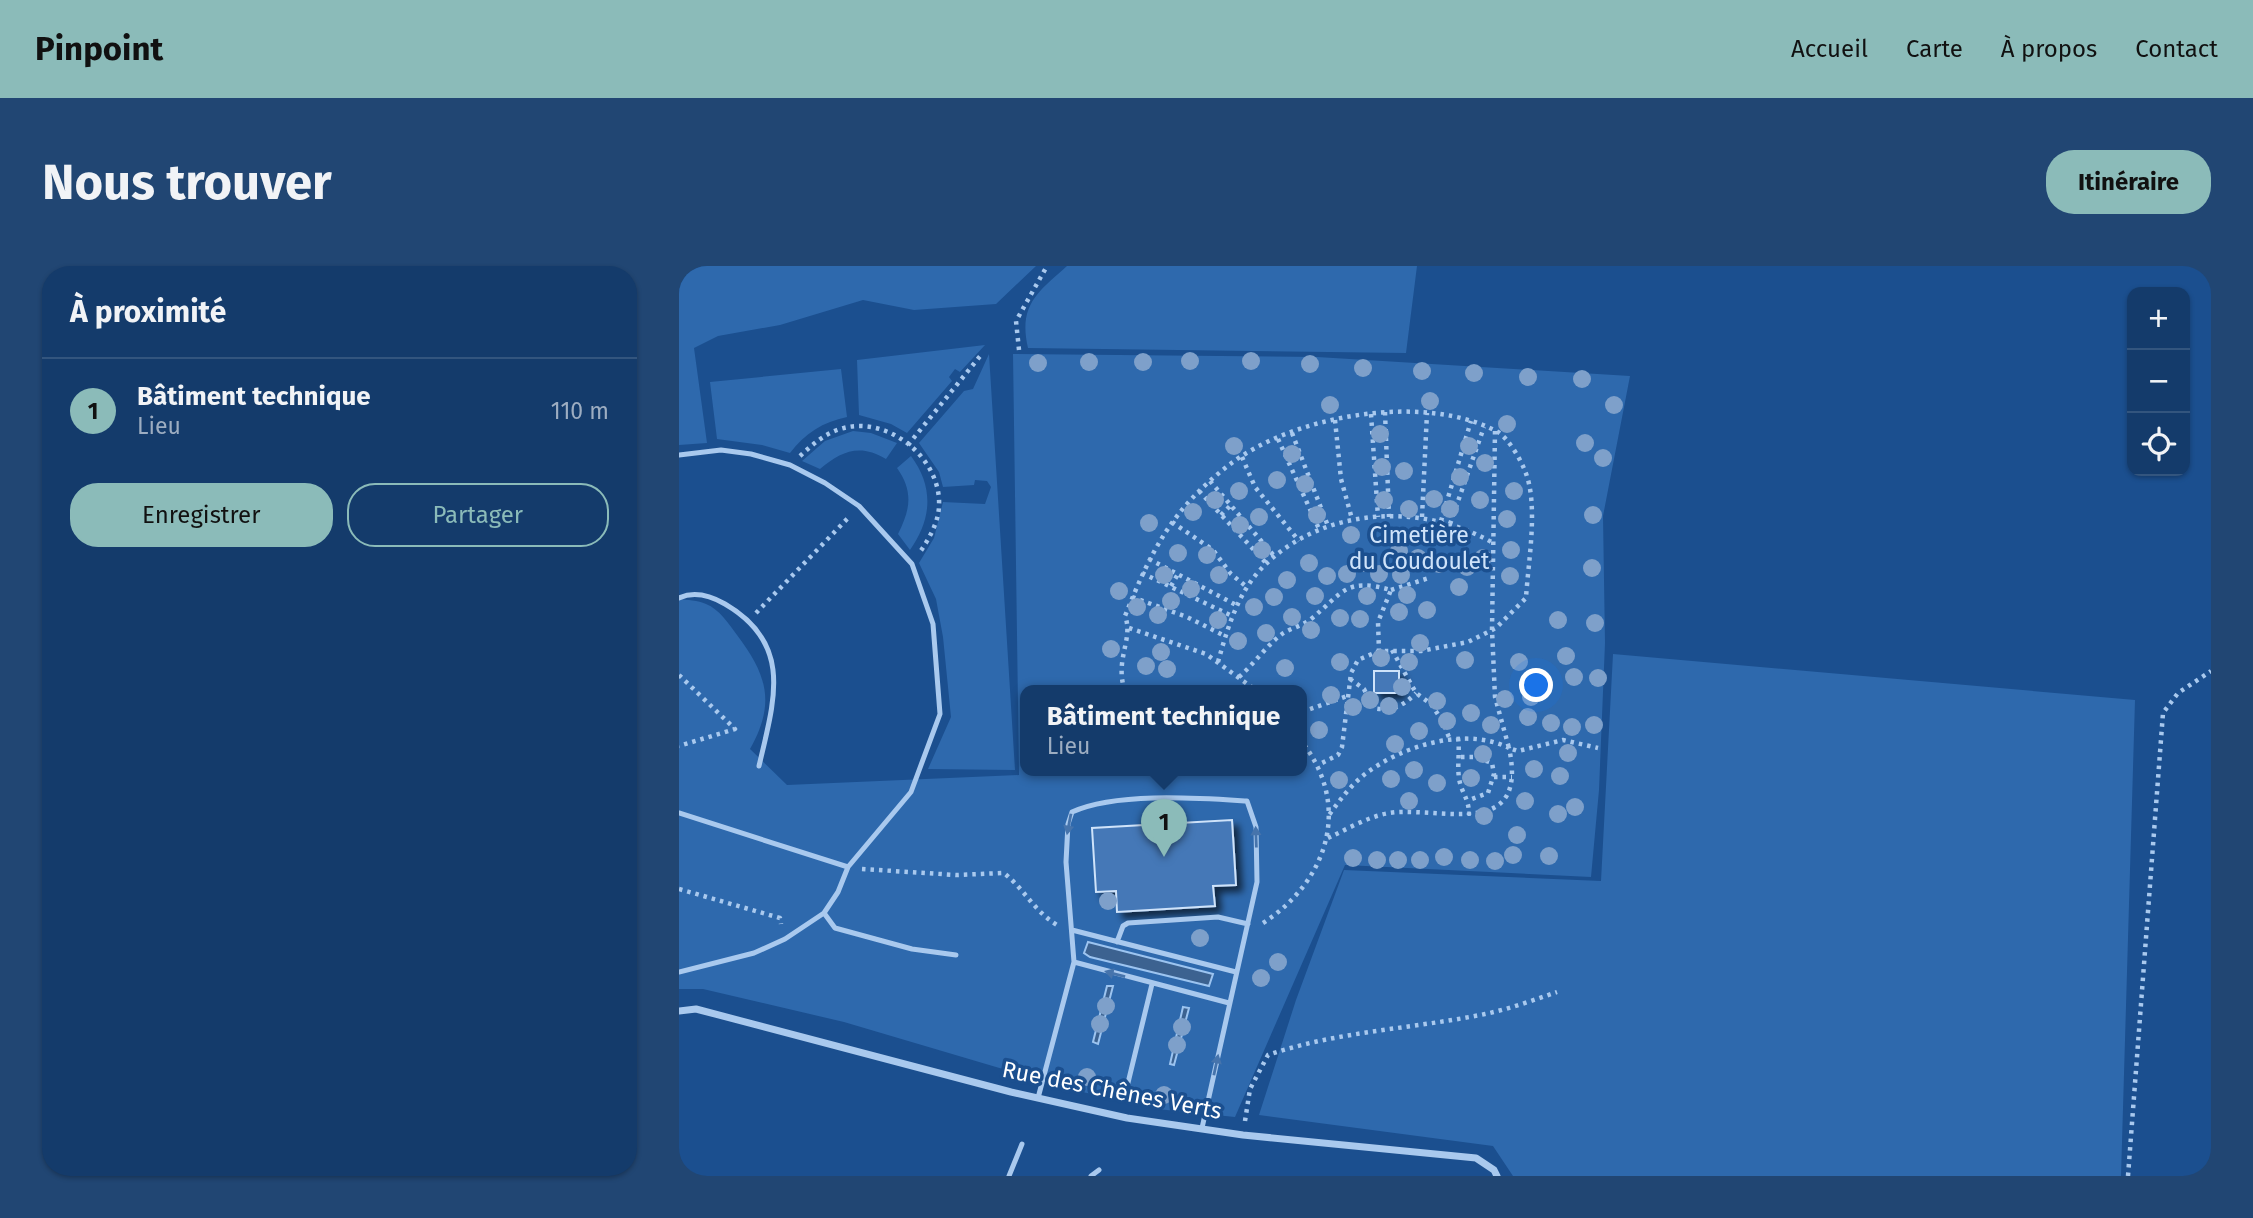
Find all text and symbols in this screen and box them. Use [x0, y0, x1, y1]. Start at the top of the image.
text: Pinpoint [35, 29, 163, 69]
text: Accueil [1791, 35, 1868, 63]
text: Carte [1906, 35, 1963, 63]
text: À propos [2001, 35, 2097, 63]
text: Contact [2135, 35, 2218, 63]
button: Itinéraire [2046, 150, 2211, 214]
text: Nous trouver [42, 153, 332, 212]
map controls [2127, 287, 2190, 476]
button: + [2127, 287, 2190, 350]
text: À proximité [70, 294, 226, 330]
button: − [2127, 350, 2190, 413]
text: Bâtiment technique [137, 381, 371, 412]
text: 1 [88, 397, 98, 425]
text: 110 m [551, 397, 609, 425]
text: Lieu [137, 412, 181, 440]
button: locate [2127, 413, 2190, 476]
button: Enregistrer [70, 483, 333, 547]
button: Partager [347, 483, 609, 547]
park label: Cimetière du Coudoulet [1349, 521, 1490, 575]
your location [1519, 668, 1553, 702]
popup [1020, 685, 1307, 776]
text: Bâtiment technique [1047, 701, 1280, 732]
text: Lieu [1047, 732, 1091, 760]
pin: 1 [1141, 799, 1187, 857]
one-way arrow [1064, 813, 1075, 835]
one-way arrow [1250, 826, 1261, 848]
one-way arrow [1104, 969, 1125, 979]
one-way arrow [1210, 1054, 1221, 1076]
street label: Rue des Chênes Verts [1000, 1055, 1224, 1125]

